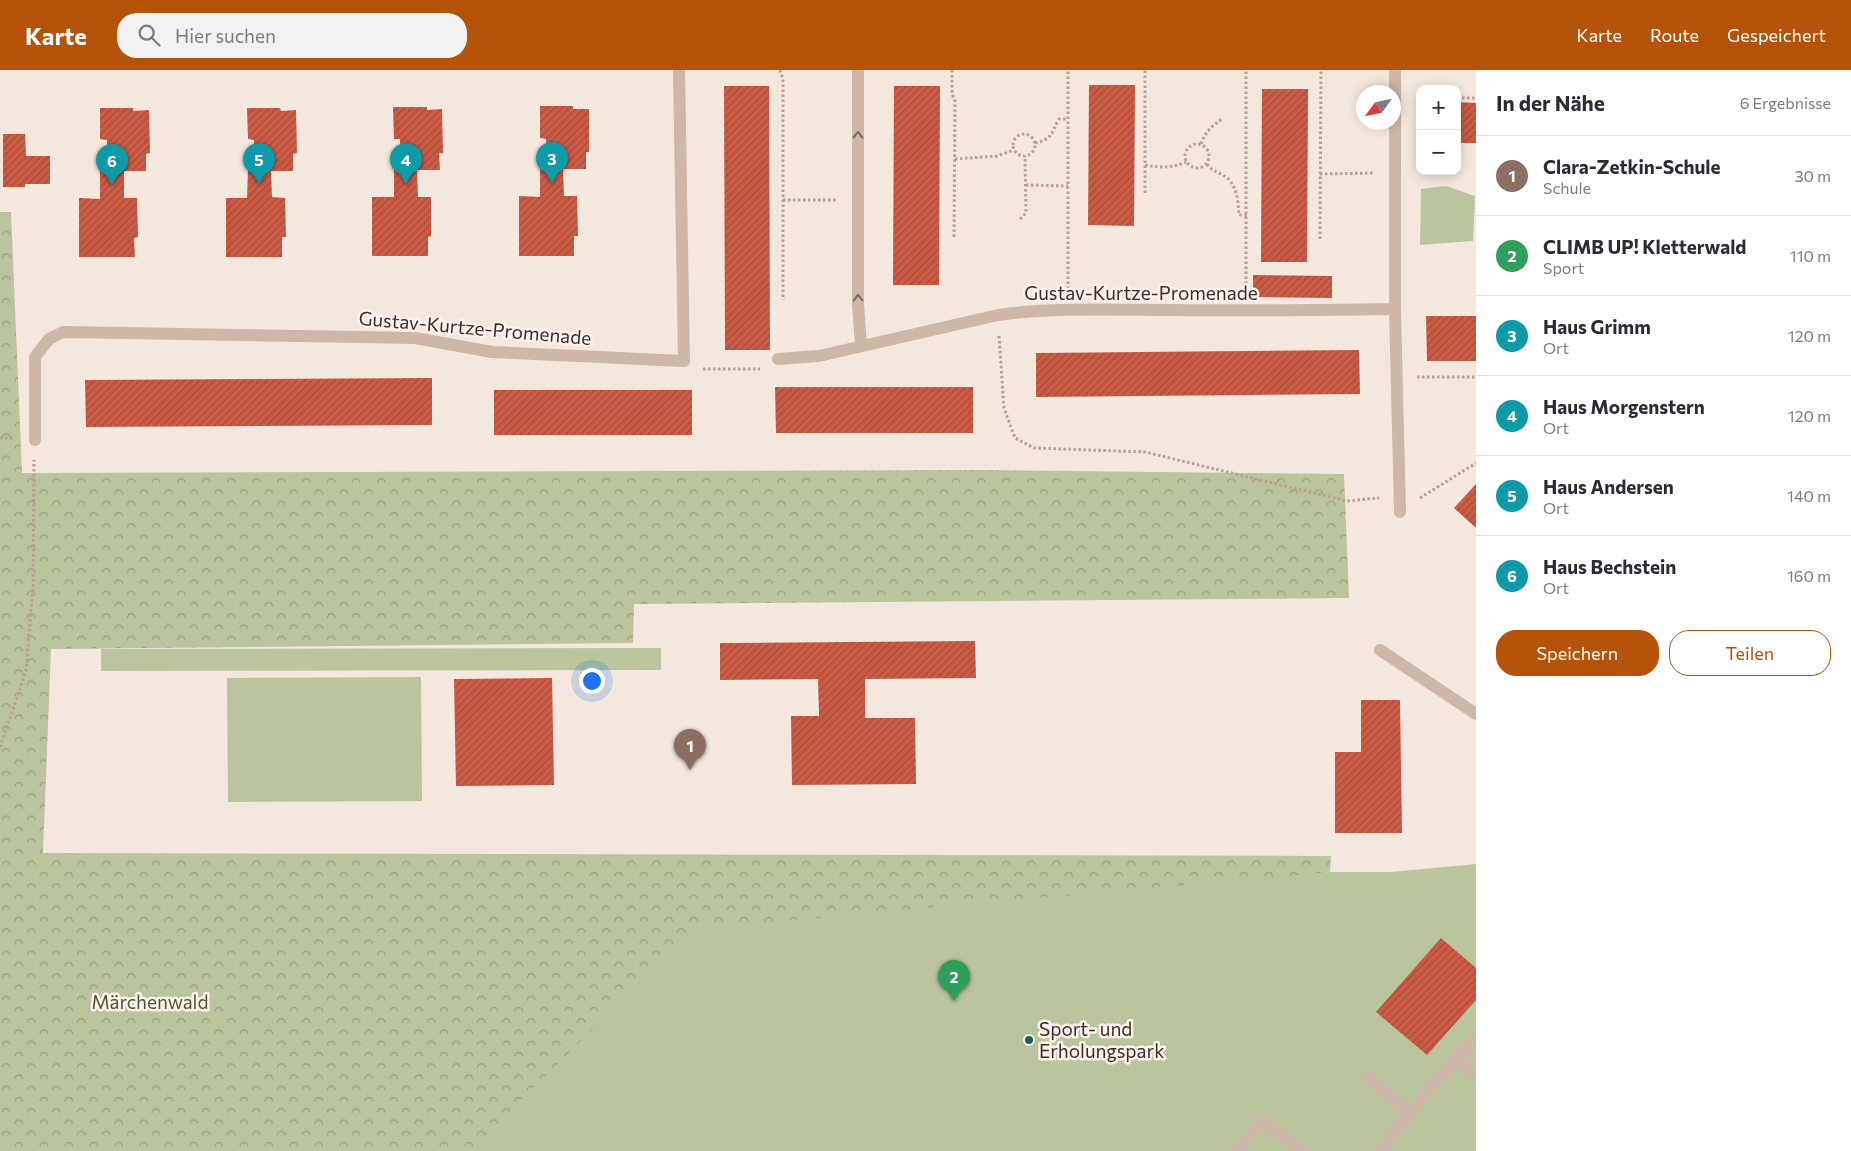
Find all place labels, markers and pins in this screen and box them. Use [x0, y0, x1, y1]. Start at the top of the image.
pin: 3 [536, 142, 568, 183]
pin: 5 [243, 143, 275, 184]
pin: 4 [390, 143, 422, 184]
pin: 6 [96, 144, 128, 185]
pin: 1 [674, 729, 706, 770]
pin: 2 [938, 960, 970, 1001]
place label: Sport- und Erholungspark [1039, 1017, 1164, 1062]
marker: Sport- und Erholungspark [1023, 1034, 1035, 1046]

